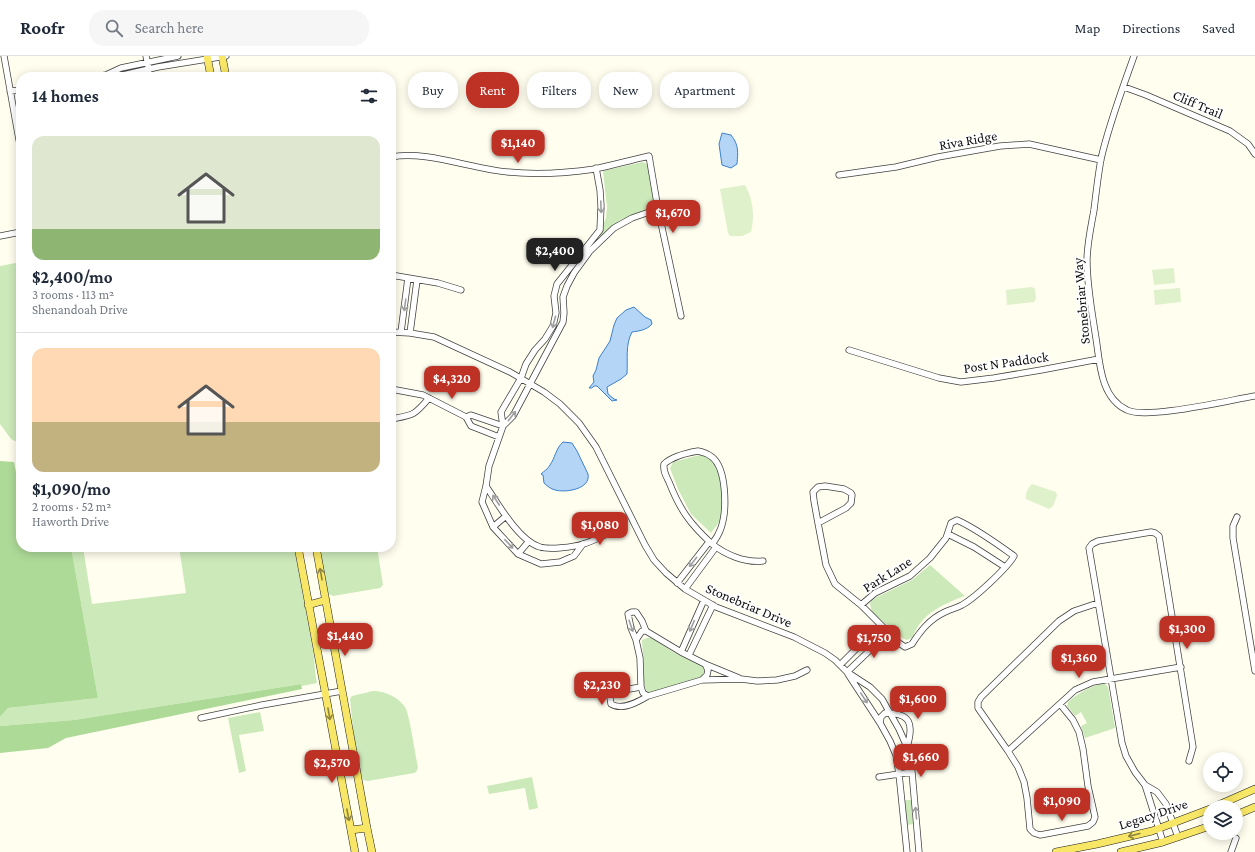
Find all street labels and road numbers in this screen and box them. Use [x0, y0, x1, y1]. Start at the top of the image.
street label: Cliff Trail [1171, 86, 1226, 122]
street label: Riva Ridge [938, 127, 998, 153]
street label: Stonebriar Way [1069, 257, 1093, 345]
street label: Post N Paddock [962, 348, 1050, 376]
street label: Park Lane [860, 553, 914, 595]
street label: Stonebriar Drive [704, 580, 794, 630]
street label: Legacy Drive [1116, 795, 1190, 833]

